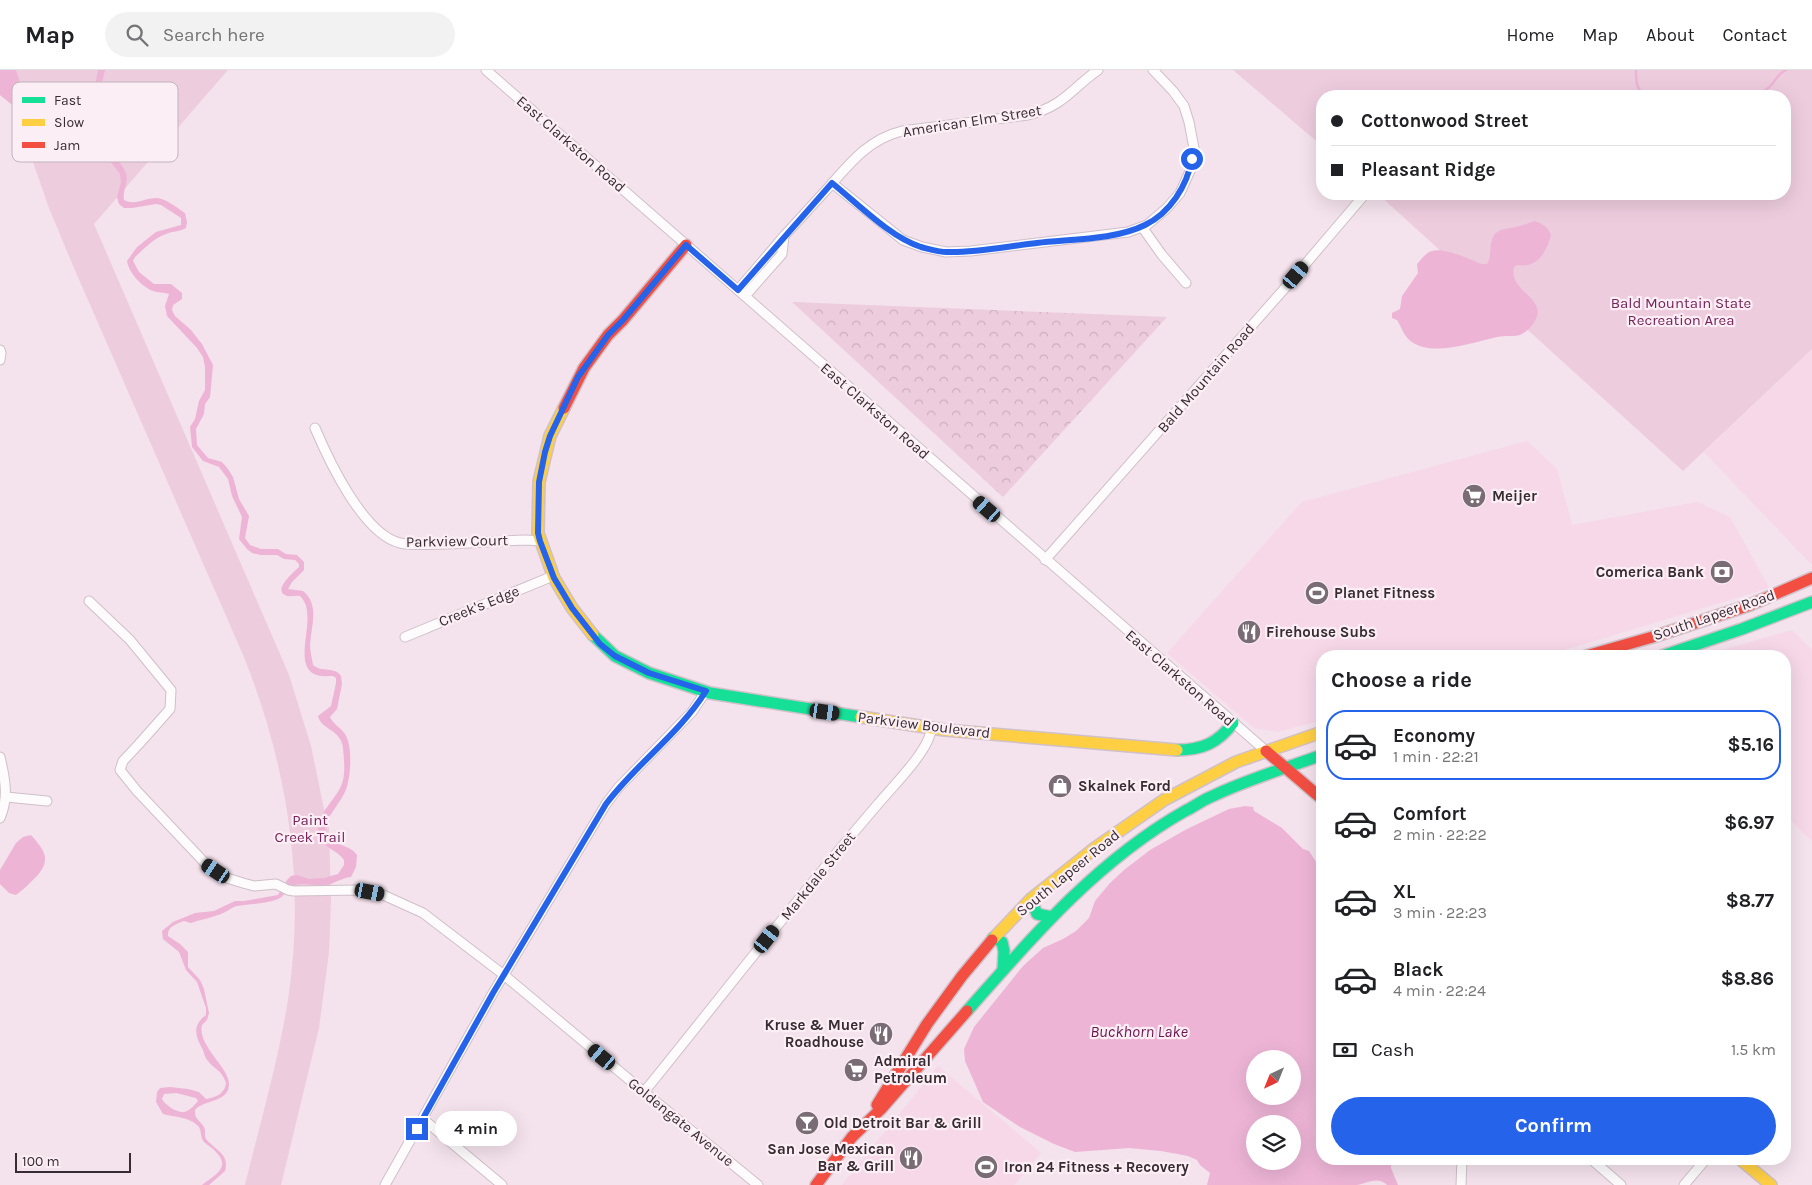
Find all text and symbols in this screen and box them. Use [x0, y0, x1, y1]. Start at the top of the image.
search box [105, 12, 455, 57]
text: Map [25, 21, 75, 49]
icon: search [123, 21, 151, 49]
text: Search here [163, 24, 265, 46]
text: Home [1506, 24, 1554, 46]
text: Map [1582, 24, 1618, 46]
text: About [1646, 24, 1695, 46]
text: Contact [1723, 24, 1787, 46]
legend [12, 82, 178, 162]
text: Fast [54, 92, 81, 109]
street label: East Clarkston Road [513, 92, 629, 196]
street label: American Elm Street [901, 101, 1043, 141]
text: Cottonwood Street [1361, 110, 1528, 132]
text: Slow [54, 114, 84, 131]
text: Jam [54, 137, 80, 154]
route start [1181, 148, 1203, 170]
text: Pleasant Ridge [1361, 159, 1496, 181]
car [1280, 259, 1311, 291]
park label: Bald Mountain State Recreation Area [1611, 294, 1751, 329]
street label: Bald Mountain Road [1154, 320, 1258, 436]
street label: East Clarkston Road [817, 359, 933, 463]
supermarket icon: Meijer [1461, 483, 1487, 509]
place label: Meijer [1492, 487, 1537, 505]
car [970, 493, 1003, 525]
street label: Parkview Court [406, 531, 509, 551]
bank icon: Comerica Bank [1709, 559, 1735, 585]
place label: Comerica Bank [1596, 563, 1704, 581]
sports icon: Planet Fitness [1304, 580, 1330, 606]
street label: Creek's Edge [436, 582, 522, 630]
place label: Planet Fitness [1334, 584, 1435, 602]
street label: South Lapeer Road [1651, 586, 1777, 644]
restaurant icon: Firehouse Subs [1236, 619, 1262, 645]
place label: Firehouse Subs [1266, 623, 1376, 641]
street label: East Clarkston Road [1122, 626, 1238, 730]
text: Choose a ride [1331, 667, 1472, 693]
car [809, 702, 840, 722]
street label: Parkview Boulevard [857, 708, 991, 742]
icon: car [1333, 723, 1378, 768]
text: Economy [1393, 725, 1475, 747]
text: $5.16 [1727, 734, 1774, 756]
text: 1 min · 22:21 [1393, 747, 1479, 766]
shop icon: Skalnek Ford [1047, 773, 1073, 799]
place label: Skalnek Ford [1078, 777, 1171, 795]
icon: car [1333, 801, 1378, 846]
text: Comfort [1393, 803, 1467, 825]
park label: Paint Creek Trail [275, 811, 345, 846]
text: $6.97 [1724, 812, 1774, 834]
text: 2 min · 22:22 [1393, 825, 1487, 844]
street label: South Lapeer Road [1013, 826, 1123, 920]
street label: Markdale Street [777, 828, 859, 924]
car [199, 856, 232, 886]
icon: car [1333, 879, 1378, 924]
text: XL [1393, 881, 1415, 903]
car [353, 882, 386, 902]
text: $8.77 [1726, 890, 1774, 912]
text: 3 min · 22:23 [1393, 903, 1487, 922]
car [751, 923, 782, 955]
icon: car [1333, 957, 1378, 1002]
text: Black [1393, 959, 1444, 981]
text: $8.86 [1721, 968, 1774, 990]
text: 4 min · 22:24 [1393, 981, 1486, 1000]
place label: Kruse & Muer Roadhouse [765, 1016, 864, 1051]
restaurant icon: Kruse & Muer Roadhouse [868, 1021, 894, 1047]
water label: Buckhorn Lake [1090, 1022, 1188, 1041]
icon: cash [1331, 1036, 1359, 1064]
text: Cash [1371, 1039, 1415, 1061]
text: 1.5 km [1731, 1040, 1776, 1059]
car [585, 1042, 618, 1072]
north arrow [1246, 1050, 1301, 1105]
map controls [1246, 1050, 1301, 1170]
place label: Admiral Petroleum [874, 1052, 947, 1087]
supermarket icon: Admiral Petroleum [843, 1057, 869, 1083]
street label: Goldengate Avenue [625, 1074, 737, 1170]
button: Confirm [1331, 1097, 1776, 1155]
bar icon: Old Detroit Bar & Grill [794, 1110, 820, 1136]
callout: 4 min [434, 1112, 517, 1146]
place label: Old Detroit Bar & Grill [824, 1114, 982, 1132]
button: layers [1246, 1115, 1301, 1170]
route end [406, 1118, 428, 1140]
text: 4 min [454, 1119, 498, 1138]
place label: San Jose Mexican Bar & Grill [767, 1140, 894, 1175]
restaurant icon: San Jose Mexican Bar & Grill [898, 1145, 924, 1171]
scale bar [15, 1150, 131, 1173]
text: 100 m [22, 1153, 60, 1170]
sports icon: Iron 24 Fitness + Recovery [973, 1154, 999, 1180]
place label: Iron 24 Fitness + Recovery [1004, 1158, 1189, 1176]

